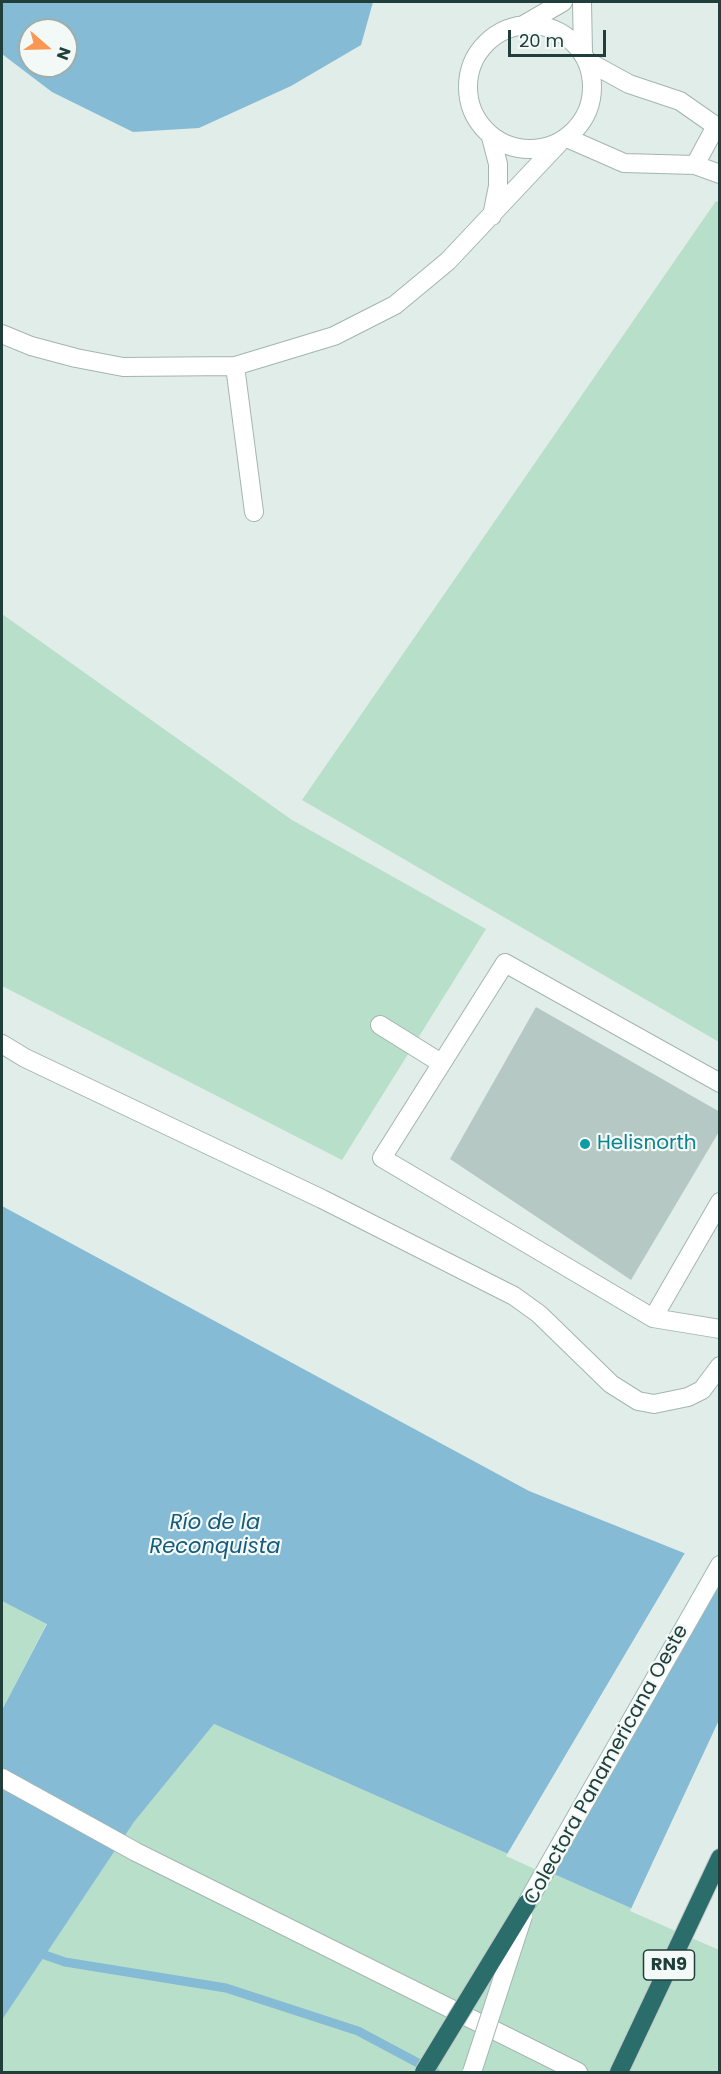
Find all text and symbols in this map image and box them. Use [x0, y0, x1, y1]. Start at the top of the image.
north arrow [18, 18, 78, 78]
scale bar [511, 18, 608, 56]
text: 20 m [519, 28, 564, 53]
text: N [51, 44, 76, 63]
place label: Helisnorth [597, 1132, 697, 1156]
marker: Helisnorth [578, 1137, 592, 1151]
water label: Río de la Reconquista [149, 1511, 281, 1561]
street label: Colectora Panamericana Oeste [520, 1621, 694, 1909]
road number: RN9 [644, 1950, 694, 1980]

